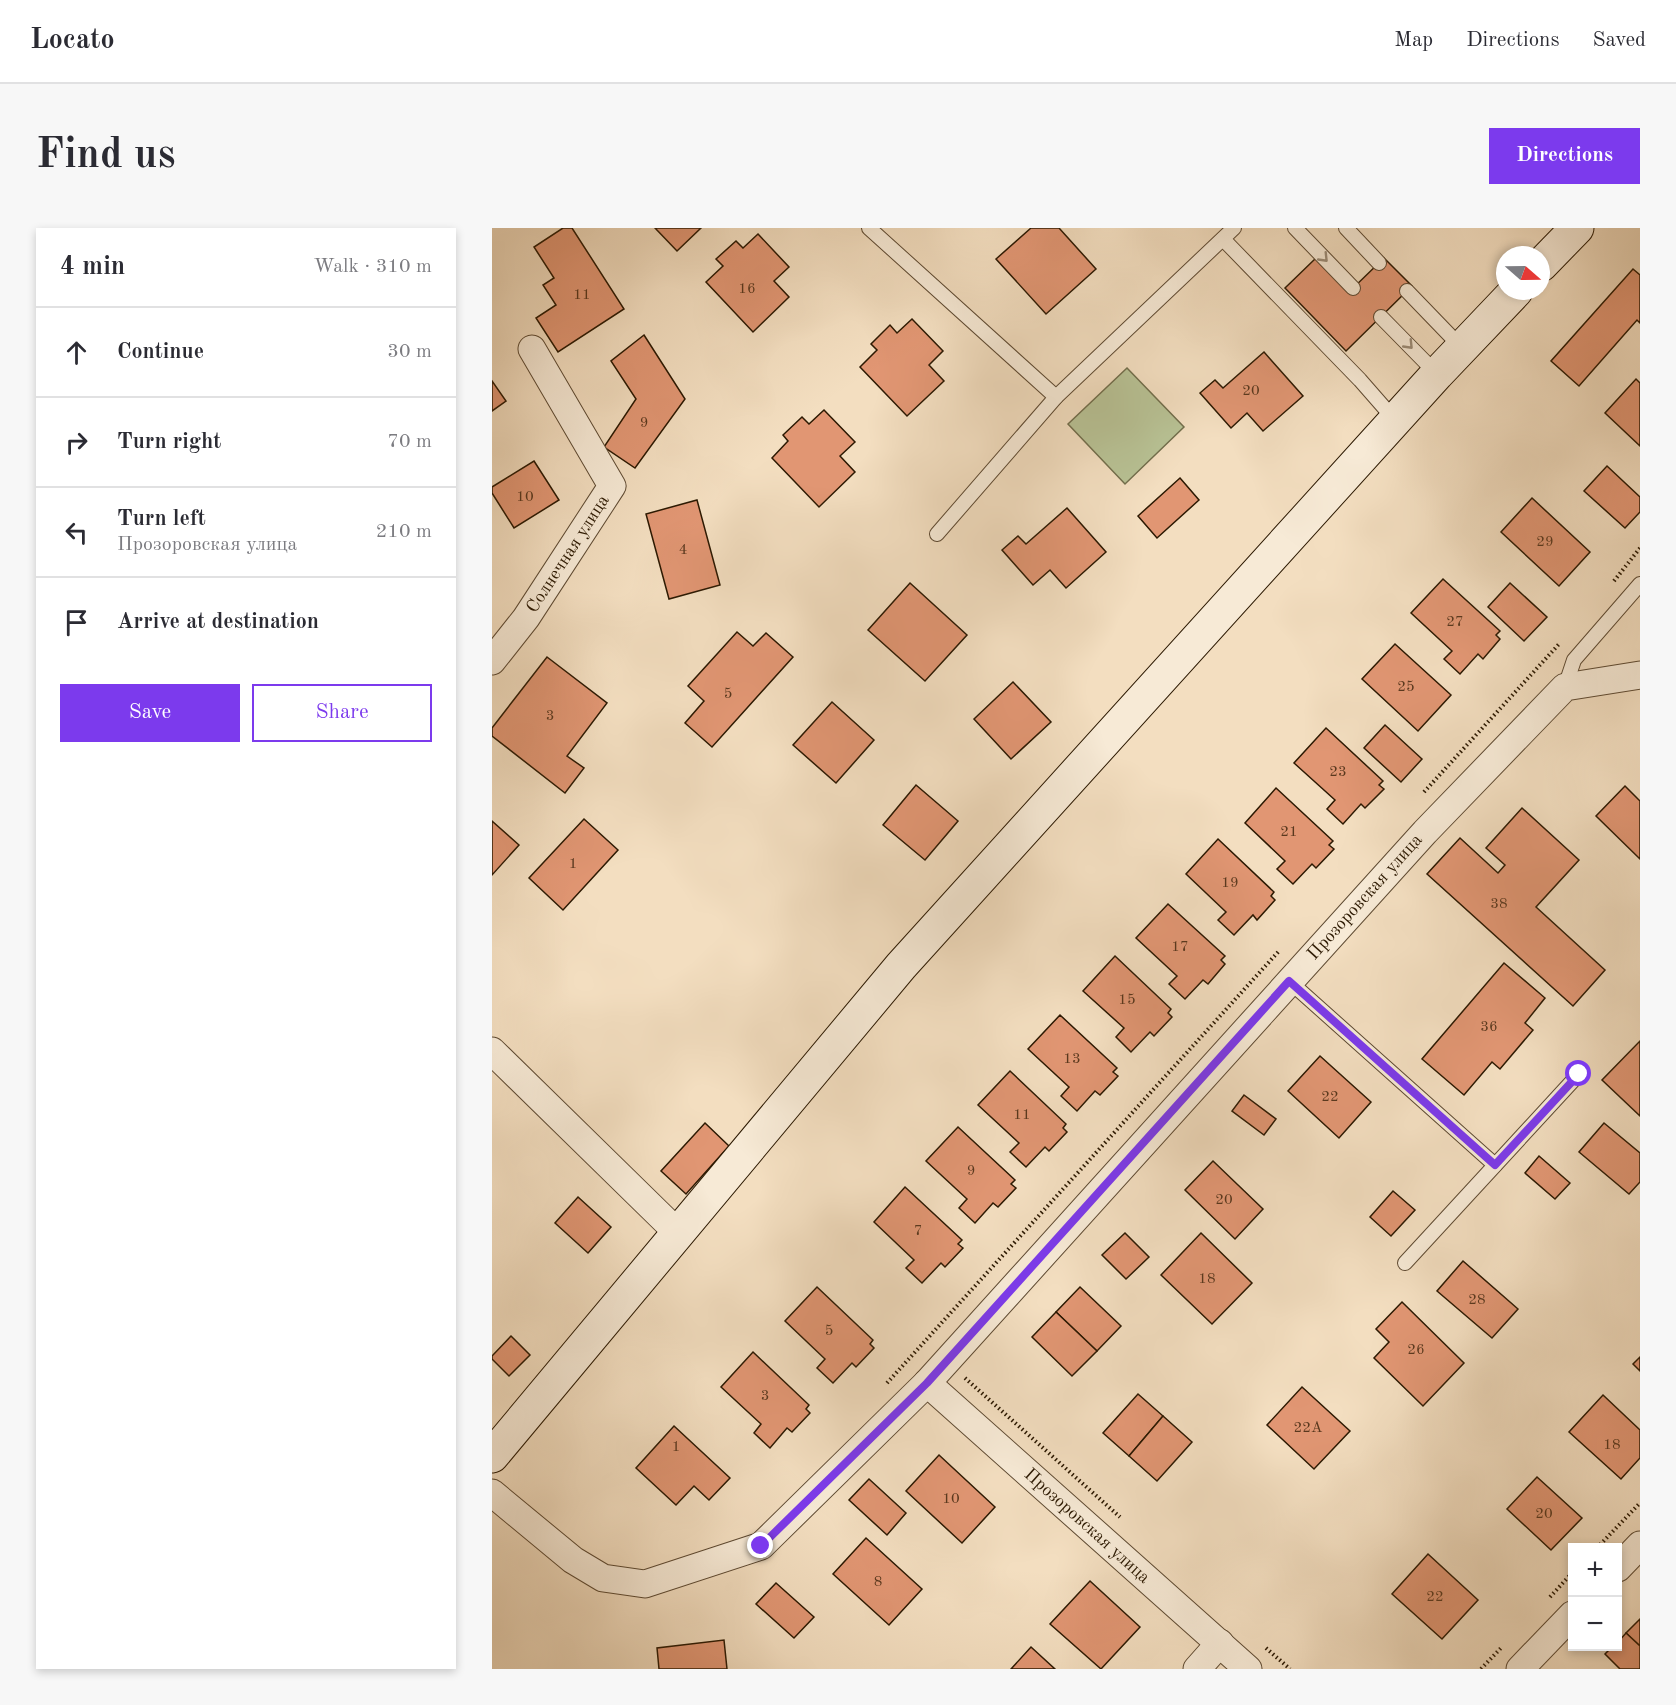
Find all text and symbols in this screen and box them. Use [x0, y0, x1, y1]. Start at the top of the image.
text: Locato [30, 27, 115, 55]
text: Map [1394, 30, 1433, 51]
text: Directions [1466, 30, 1560, 51]
text: Saved [1593, 30, 1646, 51]
button: Directions [1489, 128, 1640, 184]
text: Find us [36, 135, 175, 177]
north arrow [1496, 246, 1550, 300]
one-way arrow [1317, 250, 1328, 261]
text: 4 min [60, 254, 125, 280]
text: Walk · 310 m [313, 257, 432, 277]
house number: 16 [738, 282, 756, 297]
house number: 11 [573, 288, 591, 303]
icon: ahead [60, 336, 93, 369]
one-way arrow [1402, 338, 1413, 349]
text: Continue [117, 341, 204, 363]
text: 30 m [387, 342, 432, 362]
house number: 20 [1242, 384, 1260, 399]
house number: 9 [640, 416, 648, 431]
icon: right [60, 426, 93, 459]
text: Turn right [117, 431, 221, 453]
text: 70 m [387, 432, 432, 452]
house number: 10 [516, 490, 534, 505]
street label: Солнечная улица [523, 492, 613, 616]
text: Turn left [117, 508, 206, 530]
icon: left [60, 516, 93, 549]
text: 210 m [376, 522, 432, 542]
text: Прозоровская улица [117, 535, 297, 555]
house number: 29 [1536, 535, 1554, 550]
house number: 4 [679, 543, 687, 558]
icon: arrive [60, 606, 93, 639]
text: Arrive at destination [117, 611, 319, 633]
house number: 27 [1446, 615, 1464, 630]
house number: 25 [1397, 680, 1415, 695]
button: Save [60, 684, 240, 742]
button: Share [252, 684, 432, 742]
house number: 5 [724, 687, 732, 702]
house number: 3 [546, 709, 554, 724]
house number: 23 [1329, 765, 1347, 780]
house number: 21 [1280, 825, 1298, 840]
street label: Прозоровская улица [1304, 831, 1426, 963]
house number: 1 [569, 857, 577, 872]
house number: 19 [1221, 876, 1239, 891]
house number: 38 [1490, 897, 1508, 912]
house number: 17 [1171, 940, 1189, 955]
house number: 15 [1118, 993, 1136, 1008]
house number: 36 [1480, 1020, 1498, 1035]
house number: 13 [1063, 1052, 1081, 1067]
route start [1565, 1060, 1591, 1086]
house number: 22 [1321, 1090, 1339, 1105]
house number: 11 [1013, 1108, 1031, 1123]
house number: 9 [967, 1164, 975, 1179]
house number: 20 [1215, 1193, 1233, 1208]
house number: 7 [914, 1224, 922, 1239]
house number: 18 [1198, 1272, 1216, 1287]
house number: 28 [1468, 1293, 1486, 1308]
house number: 5 [825, 1324, 833, 1339]
house number: 26 [1407, 1343, 1425, 1358]
house number: 3 [761, 1389, 769, 1404]
house number: 22А [1294, 1421, 1323, 1436]
house number: 18 [1603, 1438, 1621, 1453]
house number: 1 [672, 1440, 680, 1455]
street label: Прозоровская улица [1021, 1465, 1153, 1587]
house number: 10 [942, 1492, 960, 1507]
house number: 20 [1535, 1507, 1553, 1522]
route end [747, 1532, 773, 1558]
map controls [1568, 1543, 1622, 1651]
button: + [1568, 1543, 1622, 1597]
house number: 8 [874, 1575, 882, 1590]
house number: 22 [1426, 1590, 1444, 1605]
button: − [1568, 1597, 1622, 1651]

